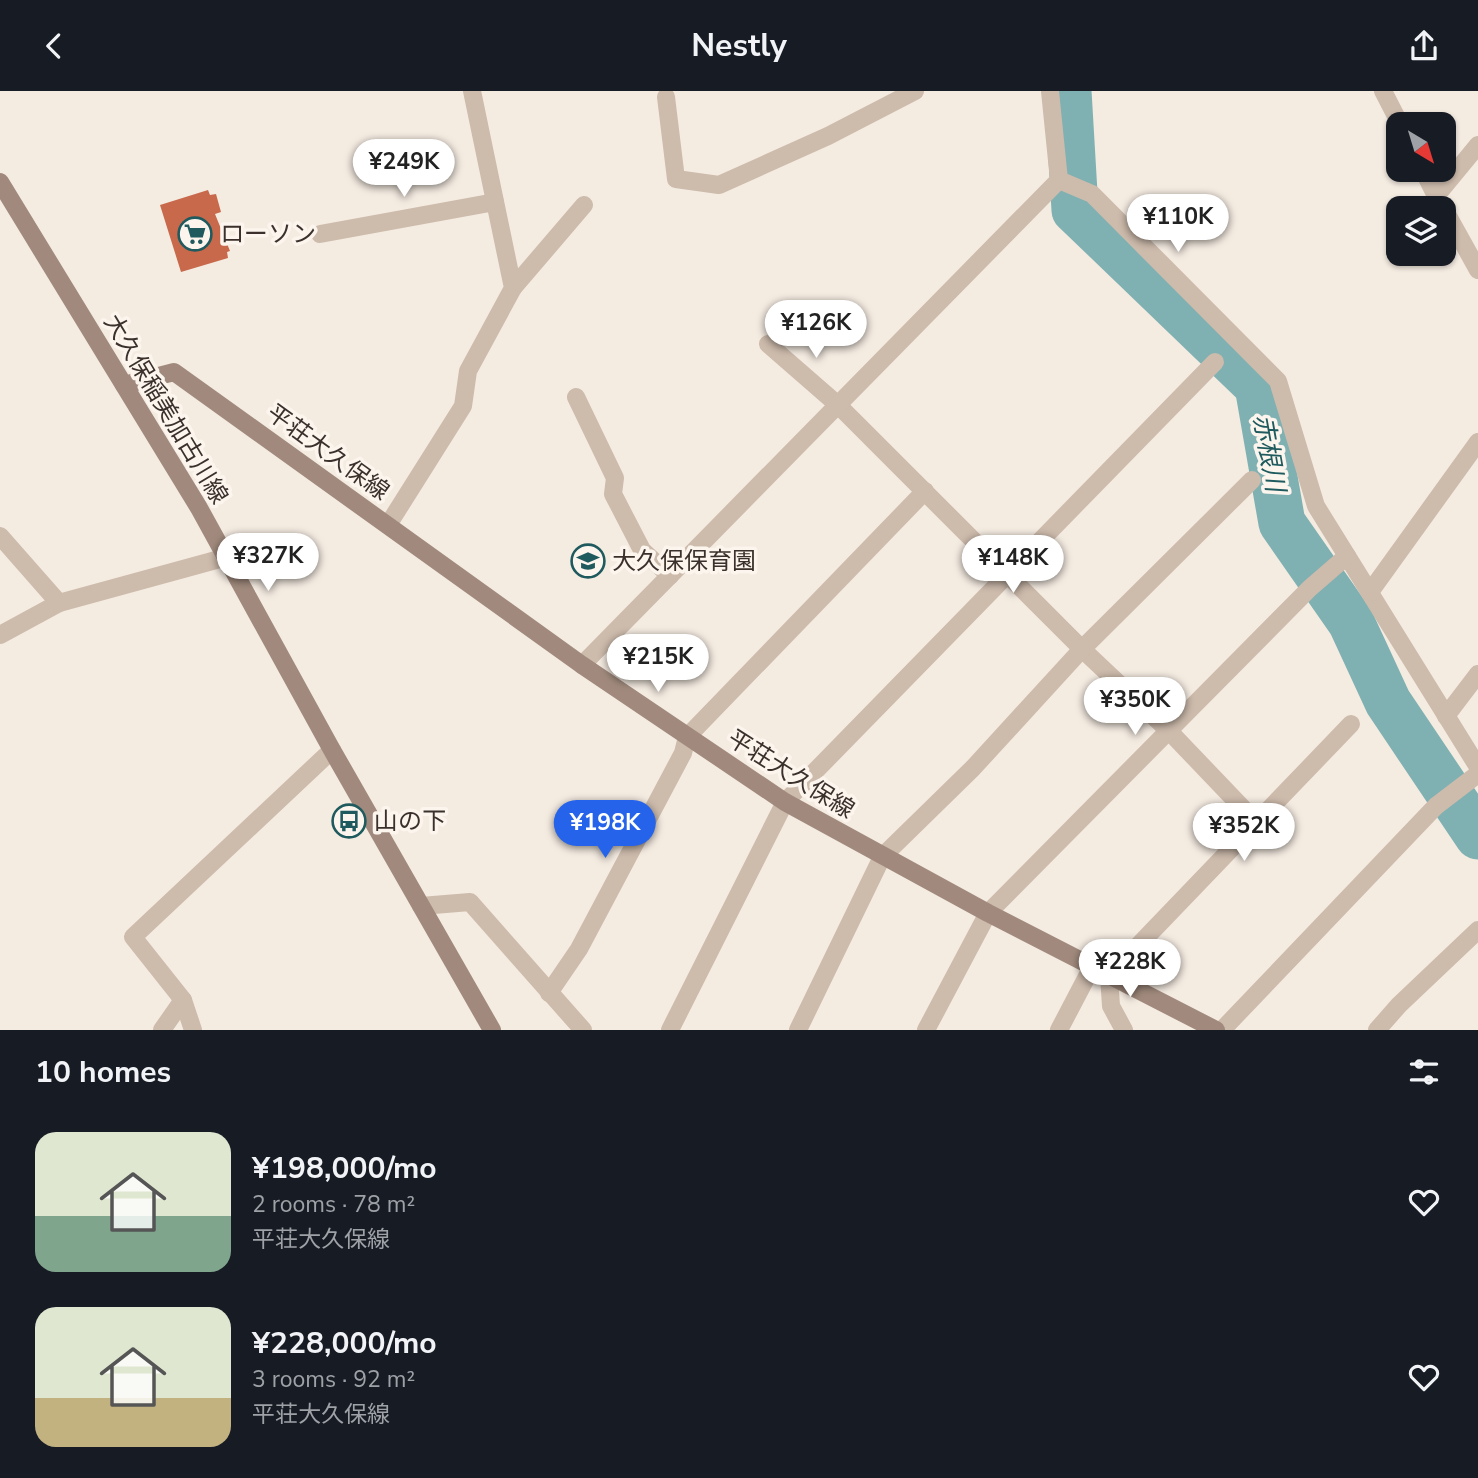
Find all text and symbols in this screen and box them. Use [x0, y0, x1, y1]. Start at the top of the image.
text: Nestly [691, 24, 787, 67]
icon: back [35, 27, 73, 65]
icon: share [1405, 27, 1443, 65]
north arrow [1386, 112, 1456, 182]
map controls [1386, 112, 1456, 266]
pin: ¥249K [355, 139, 453, 199]
text: ¥249K [369, 146, 439, 177]
pin: ¥110K [1129, 195, 1227, 254]
button: layers [1386, 196, 1456, 266]
text: ¥110K [1143, 201, 1213, 232]
supermarket icon: ローソン [176, 215, 214, 253]
place label: ローソン [220, 218, 316, 250]
pin: ¥126K [767, 301, 865, 360]
text: ¥126K [781, 307, 851, 338]
street label: 大久保稲美加古川線 [97, 308, 235, 510]
street label: 平荘大久保線 [260, 397, 396, 507]
water label: 赤根川 [1245, 412, 1294, 497]
pin: ¥327K [219, 533, 317, 593]
pin: ¥148K [964, 535, 1062, 595]
text: ¥327K [233, 540, 303, 571]
school or university icon: 大久保保育園 [569, 542, 607, 580]
text: ¥148K [978, 542, 1048, 573]
place label: 大久保保育園 [612, 545, 756, 577]
pin: ¥215K [609, 635, 707, 694]
text: ¥215K [623, 641, 693, 672]
pin: ¥350K [1086, 677, 1184, 737]
text: ¥350K [1100, 684, 1170, 715]
street label: 平荘大久保線 [721, 722, 861, 826]
pin: ¥198K [556, 801, 654, 860]
bus stop icon: 山の下 [330, 802, 368, 840]
pin: ¥352K [1195, 803, 1293, 863]
place label: 山の下 [374, 805, 446, 837]
text: ¥198K [570, 807, 640, 838]
text: ¥352K [1209, 810, 1279, 841]
pin: ¥228K [1081, 939, 1179, 999]
text: ¥228K [1095, 946, 1165, 977]
text: 10 homes [35, 1052, 171, 1093]
icon: filters [1405, 1053, 1443, 1091]
text: ¥198,000/mo [252, 1148, 437, 1189]
icon: home [91, 1160, 175, 1244]
icon: heart [1405, 1183, 1443, 1221]
text: 2 rooms · 78 m² [252, 1189, 415, 1220]
text: 平荘大久保線 [252, 1224, 390, 1255]
text: ¥228,000/mo [252, 1323, 437, 1364]
icon: home [91, 1335, 175, 1419]
icon: heart [1405, 1358, 1443, 1396]
text: 3 rooms · 92 m² [252, 1364, 415, 1395]
text: 平荘大久保線 [252, 1399, 390, 1430]

